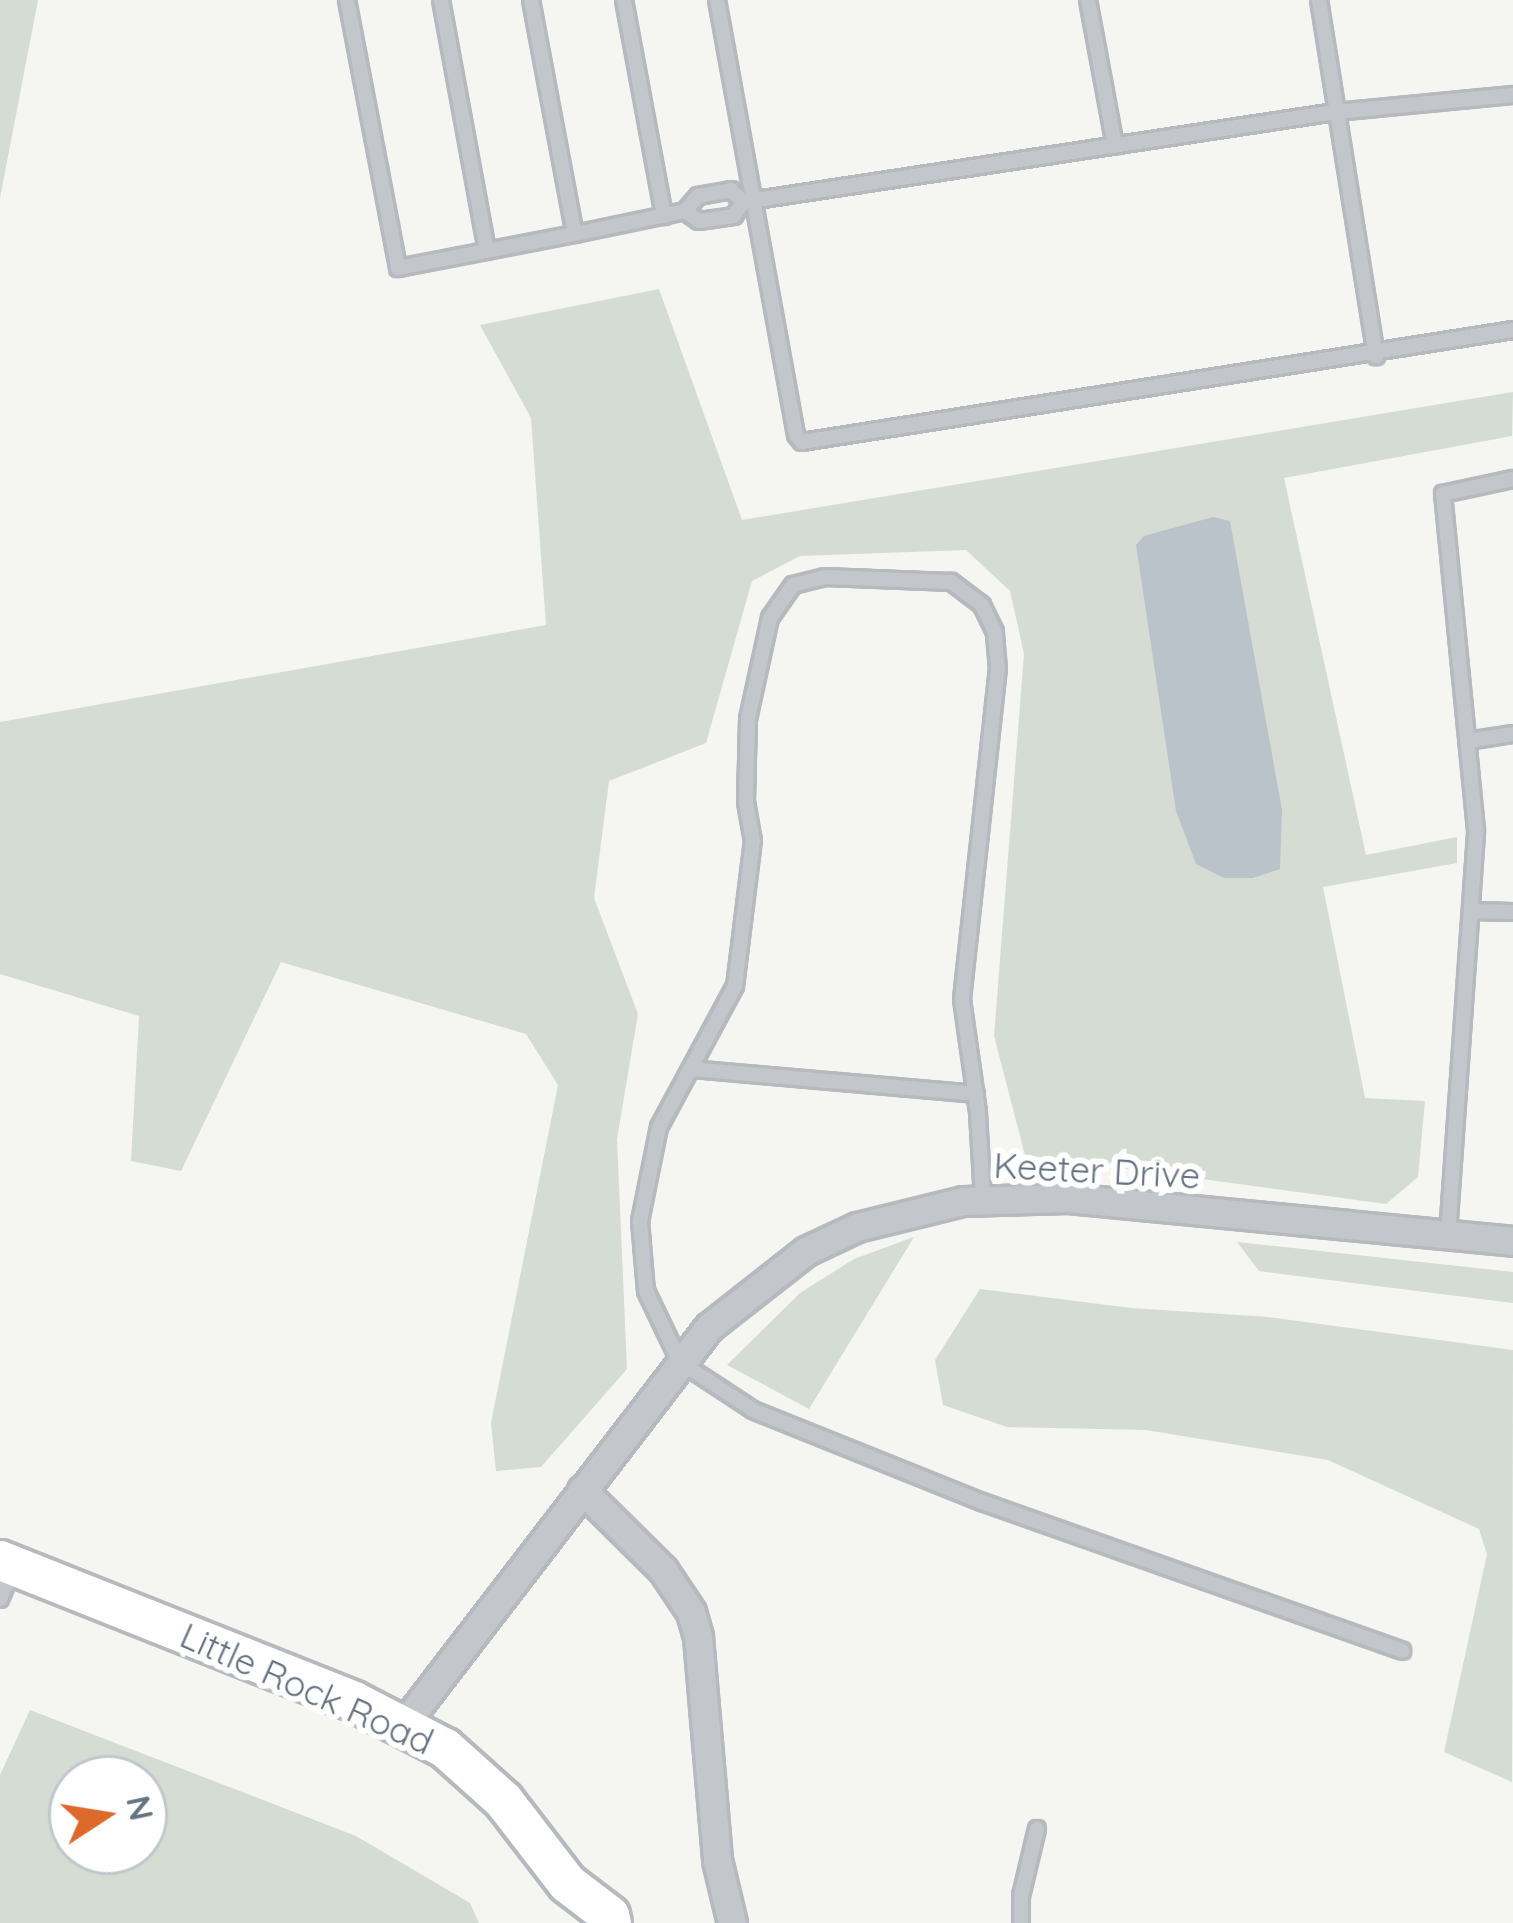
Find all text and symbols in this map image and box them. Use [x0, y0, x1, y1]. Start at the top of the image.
street label: Keeter Drive [993, 1143, 1201, 1197]
street label: Little Rock Road [174, 1613, 440, 1763]
north arrow [48, 1755, 168, 1875]
text: N [118, 1792, 163, 1824]

